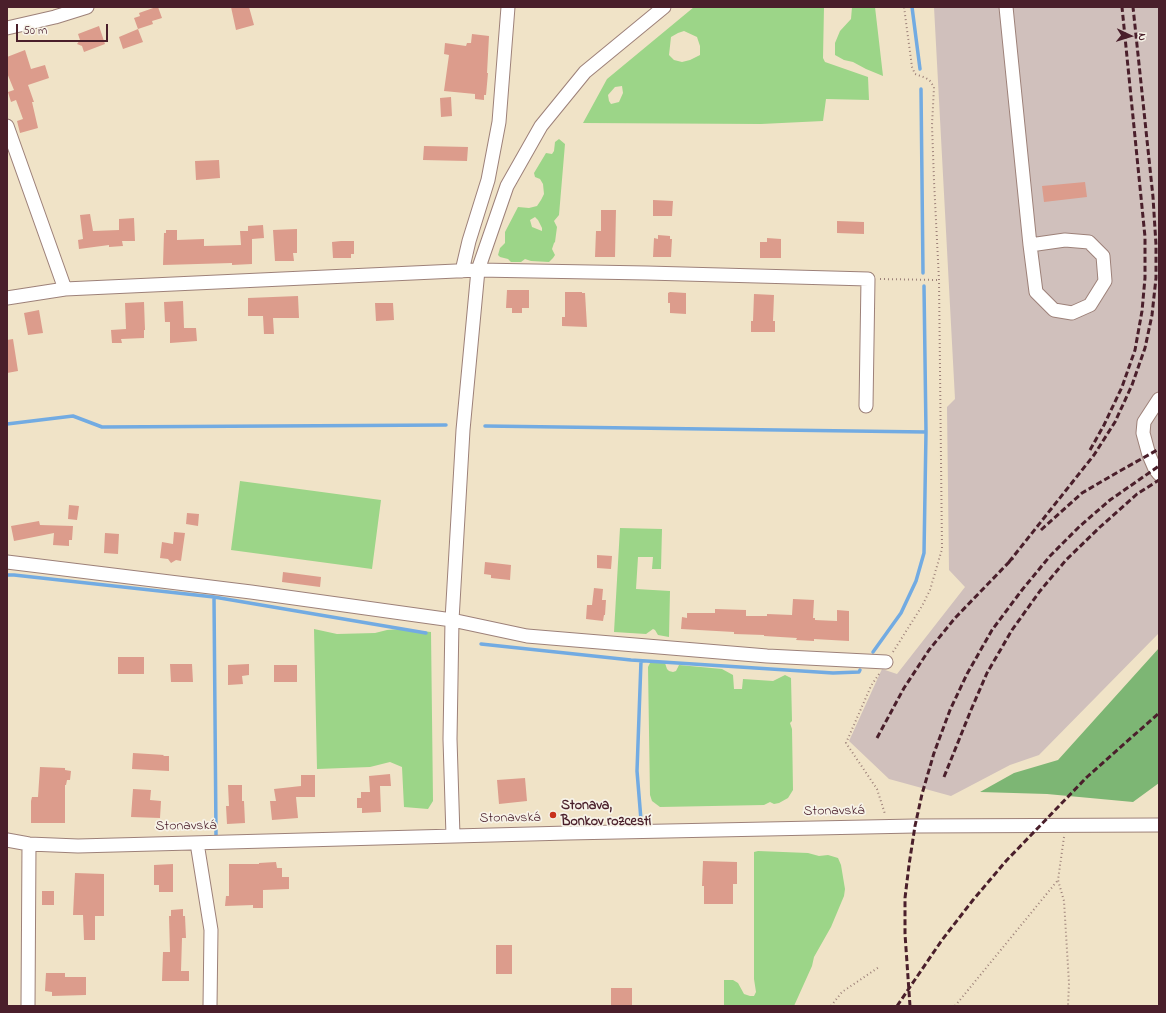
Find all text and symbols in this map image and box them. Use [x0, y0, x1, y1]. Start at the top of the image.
scale bar [18, 16, 110, 42]
north arrow [1110, 16, 1150, 56]
text: 50 m [23, 22, 47, 40]
text: N [1134, 33, 1150, 41]
place label: Stonava, Bonkov rozcestí [561, 799, 651, 832]
street label: Stonavská [803, 803, 865, 821]
street label: Stonavská [479, 810, 541, 828]
marker: Stonava, Bonkov rozcestí [548, 810, 558, 820]
street label: Stonavská [155, 818, 217, 836]

